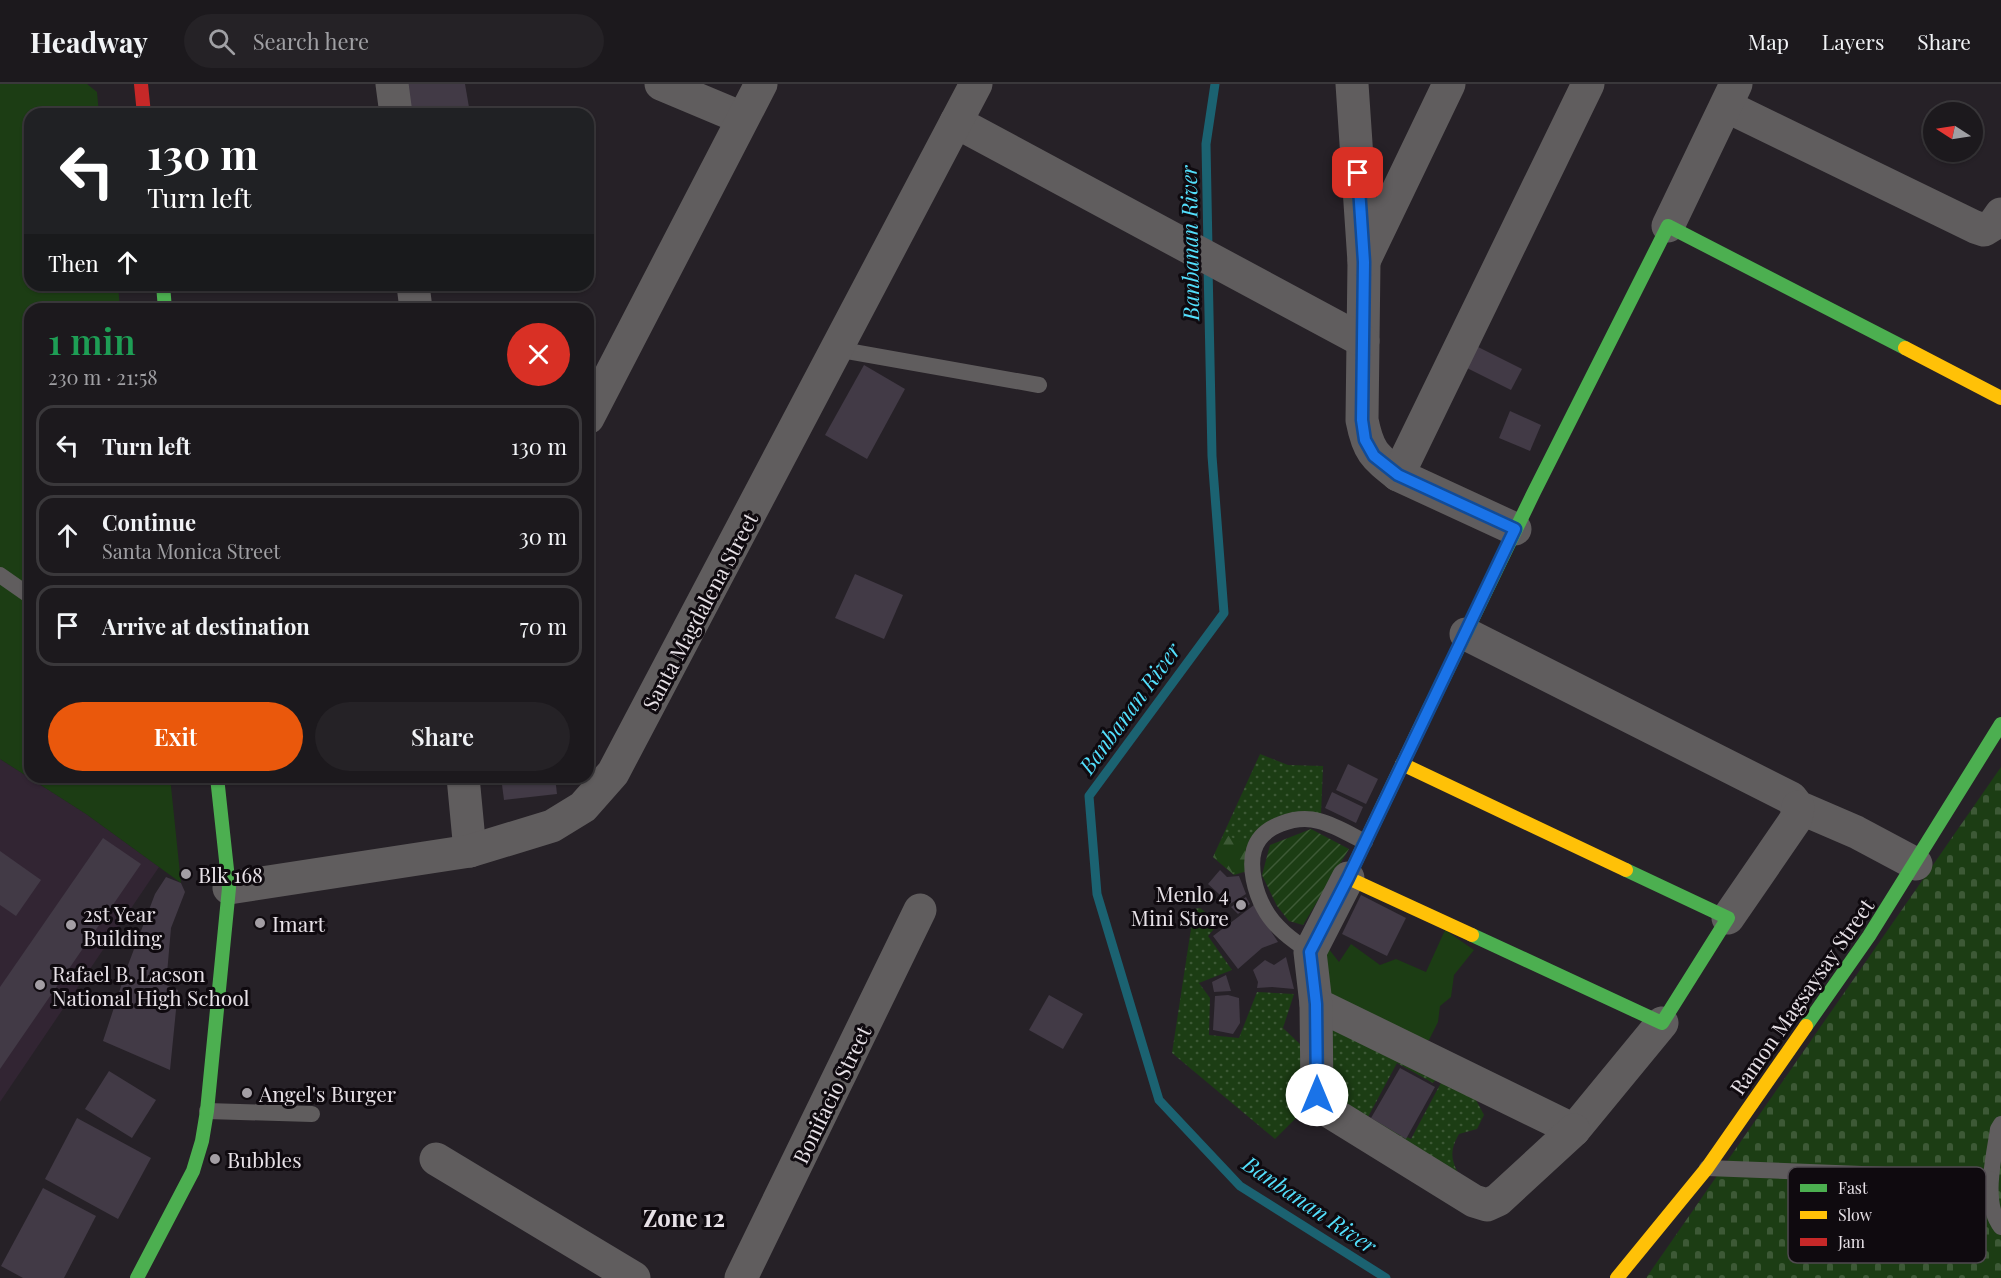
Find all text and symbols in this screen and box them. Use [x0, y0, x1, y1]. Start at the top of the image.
search box [184, 14, 604, 68]
text: Headway [30, 23, 148, 60]
icon: search [205, 25, 238, 58]
text: Search here [253, 26, 369, 56]
text: Map [1748, 27, 1789, 55]
text: Layers [1822, 27, 1884, 55]
text: Share [1917, 27, 1971, 55]
north arrow [1923, 102, 1983, 162]
map controls [1923, 102, 1983, 162]
text: 130 m [147, 125, 258, 181]
icon: left [48, 132, 126, 210]
pin [1332, 147, 1383, 198]
icon: arrive [1341, 156, 1374, 189]
water label: Banbanan River [1173, 165, 1205, 322]
text: Turn left [147, 179, 251, 215]
icon: ahead [111, 246, 144, 279]
text: Then [48, 248, 99, 278]
text: 1 min [48, 316, 136, 364]
button: close [507, 323, 570, 386]
text: 230 m · 21:58 [48, 363, 158, 390]
icon: left [51, 429, 84, 462]
text: Turn left [102, 431, 191, 461]
text: 130 m [511, 431, 567, 461]
text: Continue [102, 507, 196, 537]
street label: Santa Magdalena Street [635, 507, 763, 715]
icon: ahead [51, 519, 84, 552]
text: 30 m [519, 521, 567, 551]
text: Santa Monica Street [102, 537, 280, 564]
icon: arrive [51, 609, 84, 642]
text: Arrive at destination [102, 611, 310, 641]
text: 70 m [520, 611, 567, 641]
water label: Banbanan River [1071, 636, 1187, 780]
button: Exit [48, 702, 303, 771]
button: Share [315, 702, 570, 771]
place label: Blk 168 [198, 860, 263, 888]
marker: Blk 168 [179, 867, 193, 881]
place label: Menlo 4 Mini Store [1131, 879, 1229, 931]
street label: Ramon Magsaysay Street [1723, 892, 1880, 1100]
marker: Menlo 4 Mini Store [1234, 898, 1248, 912]
place label: 2st Year Building [83, 899, 162, 951]
place label: Imart [272, 909, 326, 937]
marker: Imart [253, 916, 267, 930]
marker: 2st Year Building [64, 918, 78, 932]
place label: Rafael B. Lacson National High School [52, 959, 250, 1011]
marker: Rafael B. Lacson National High School [33, 978, 47, 992]
street label: Bonifacio Street [785, 1020, 877, 1168]
position arrow [1285, 1063, 1349, 1127]
place label: Angel's Burger [258, 1079, 397, 1107]
marker: Angel's Burger [240, 1086, 254, 1100]
place label: Bubbles [227, 1145, 302, 1173]
water label: Banbanan River [1236, 1148, 1383, 1260]
marker: Bubbles [208, 1152, 222, 1166]
legend [1788, 1167, 1986, 1263]
text: Fast [1838, 1177, 1868, 1198]
district label: Zone 12 [643, 1201, 725, 1233]
text: Slow [1838, 1204, 1873, 1225]
text: Jam [1837, 1231, 1865, 1252]

